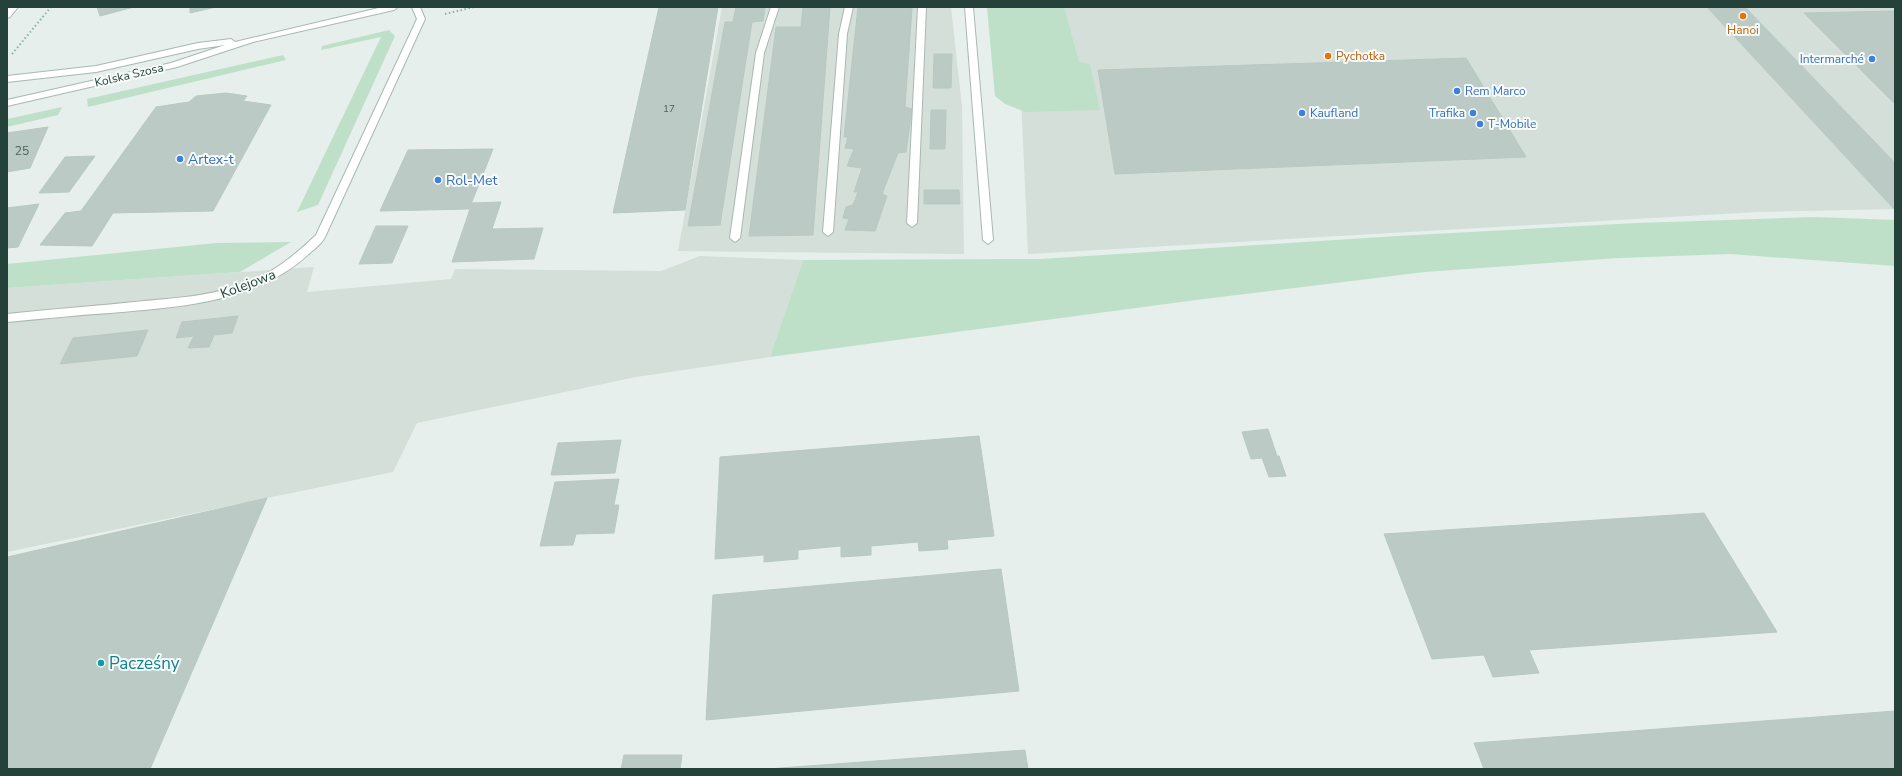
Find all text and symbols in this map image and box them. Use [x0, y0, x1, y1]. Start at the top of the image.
marker: Hanoi [1738, 11, 1748, 21]
place label: Hanoi [1727, 22, 1759, 38]
place label: Pychotka [1336, 48, 1385, 64]
marker: Pychotka [1323, 51, 1333, 61]
place label: Intermarché [1800, 51, 1864, 67]
marker: Intermarché [1867, 54, 1877, 64]
street label: Kolska Szosa [93, 59, 165, 91]
place label: Rem Marco [1465, 83, 1526, 99]
marker: Rem Marco [1452, 86, 1462, 96]
house number: 17 [663, 102, 675, 116]
place label: Kaufland [1310, 105, 1358, 121]
place label: Trafika [1429, 105, 1465, 121]
marker: Kaufland [1297, 108, 1307, 118]
marker: Trafika [1468, 108, 1478, 118]
place label: T-Mobile [1488, 116, 1536, 132]
marker: T-Mobile [1475, 119, 1485, 129]
house number: 25 [15, 143, 29, 159]
place label: Artex-t [188, 150, 234, 169]
marker: Artex-t [175, 154, 185, 164]
place label: Rol-Met [446, 171, 497, 190]
marker: Rol-Met [433, 175, 443, 185]
street label: Kolejowa [218, 265, 278, 303]
place label: Pacześny [109, 652, 180, 675]
marker: Pacześny [96, 658, 106, 668]

